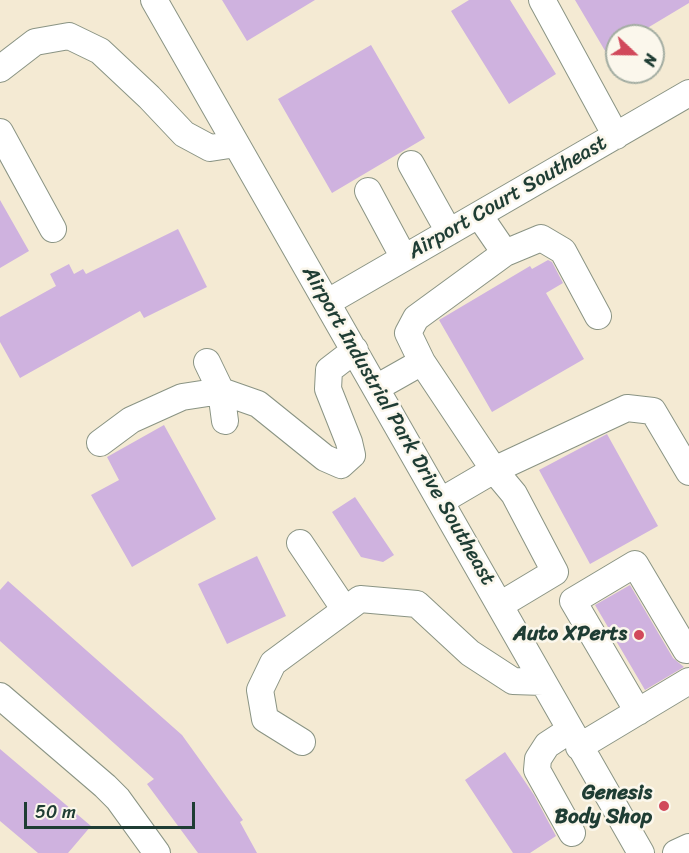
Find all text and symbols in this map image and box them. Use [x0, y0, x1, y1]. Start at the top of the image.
north arrow [605, 24, 665, 84]
text: N [635, 50, 666, 71]
street label: Airport Court Southeast [404, 131, 612, 265]
street label: Airport Industrial Park Drive Southeast [296, 262, 500, 590]
place label: Auto XPerts [513, 622, 627, 648]
marker: Auto XPerts [632, 628, 646, 642]
place label: Genesis Body Shop [555, 781, 652, 831]
scale bar [27, 790, 198, 828]
text: 50 m [35, 796, 76, 828]
marker: Genesis Body Shop [657, 799, 671, 813]

